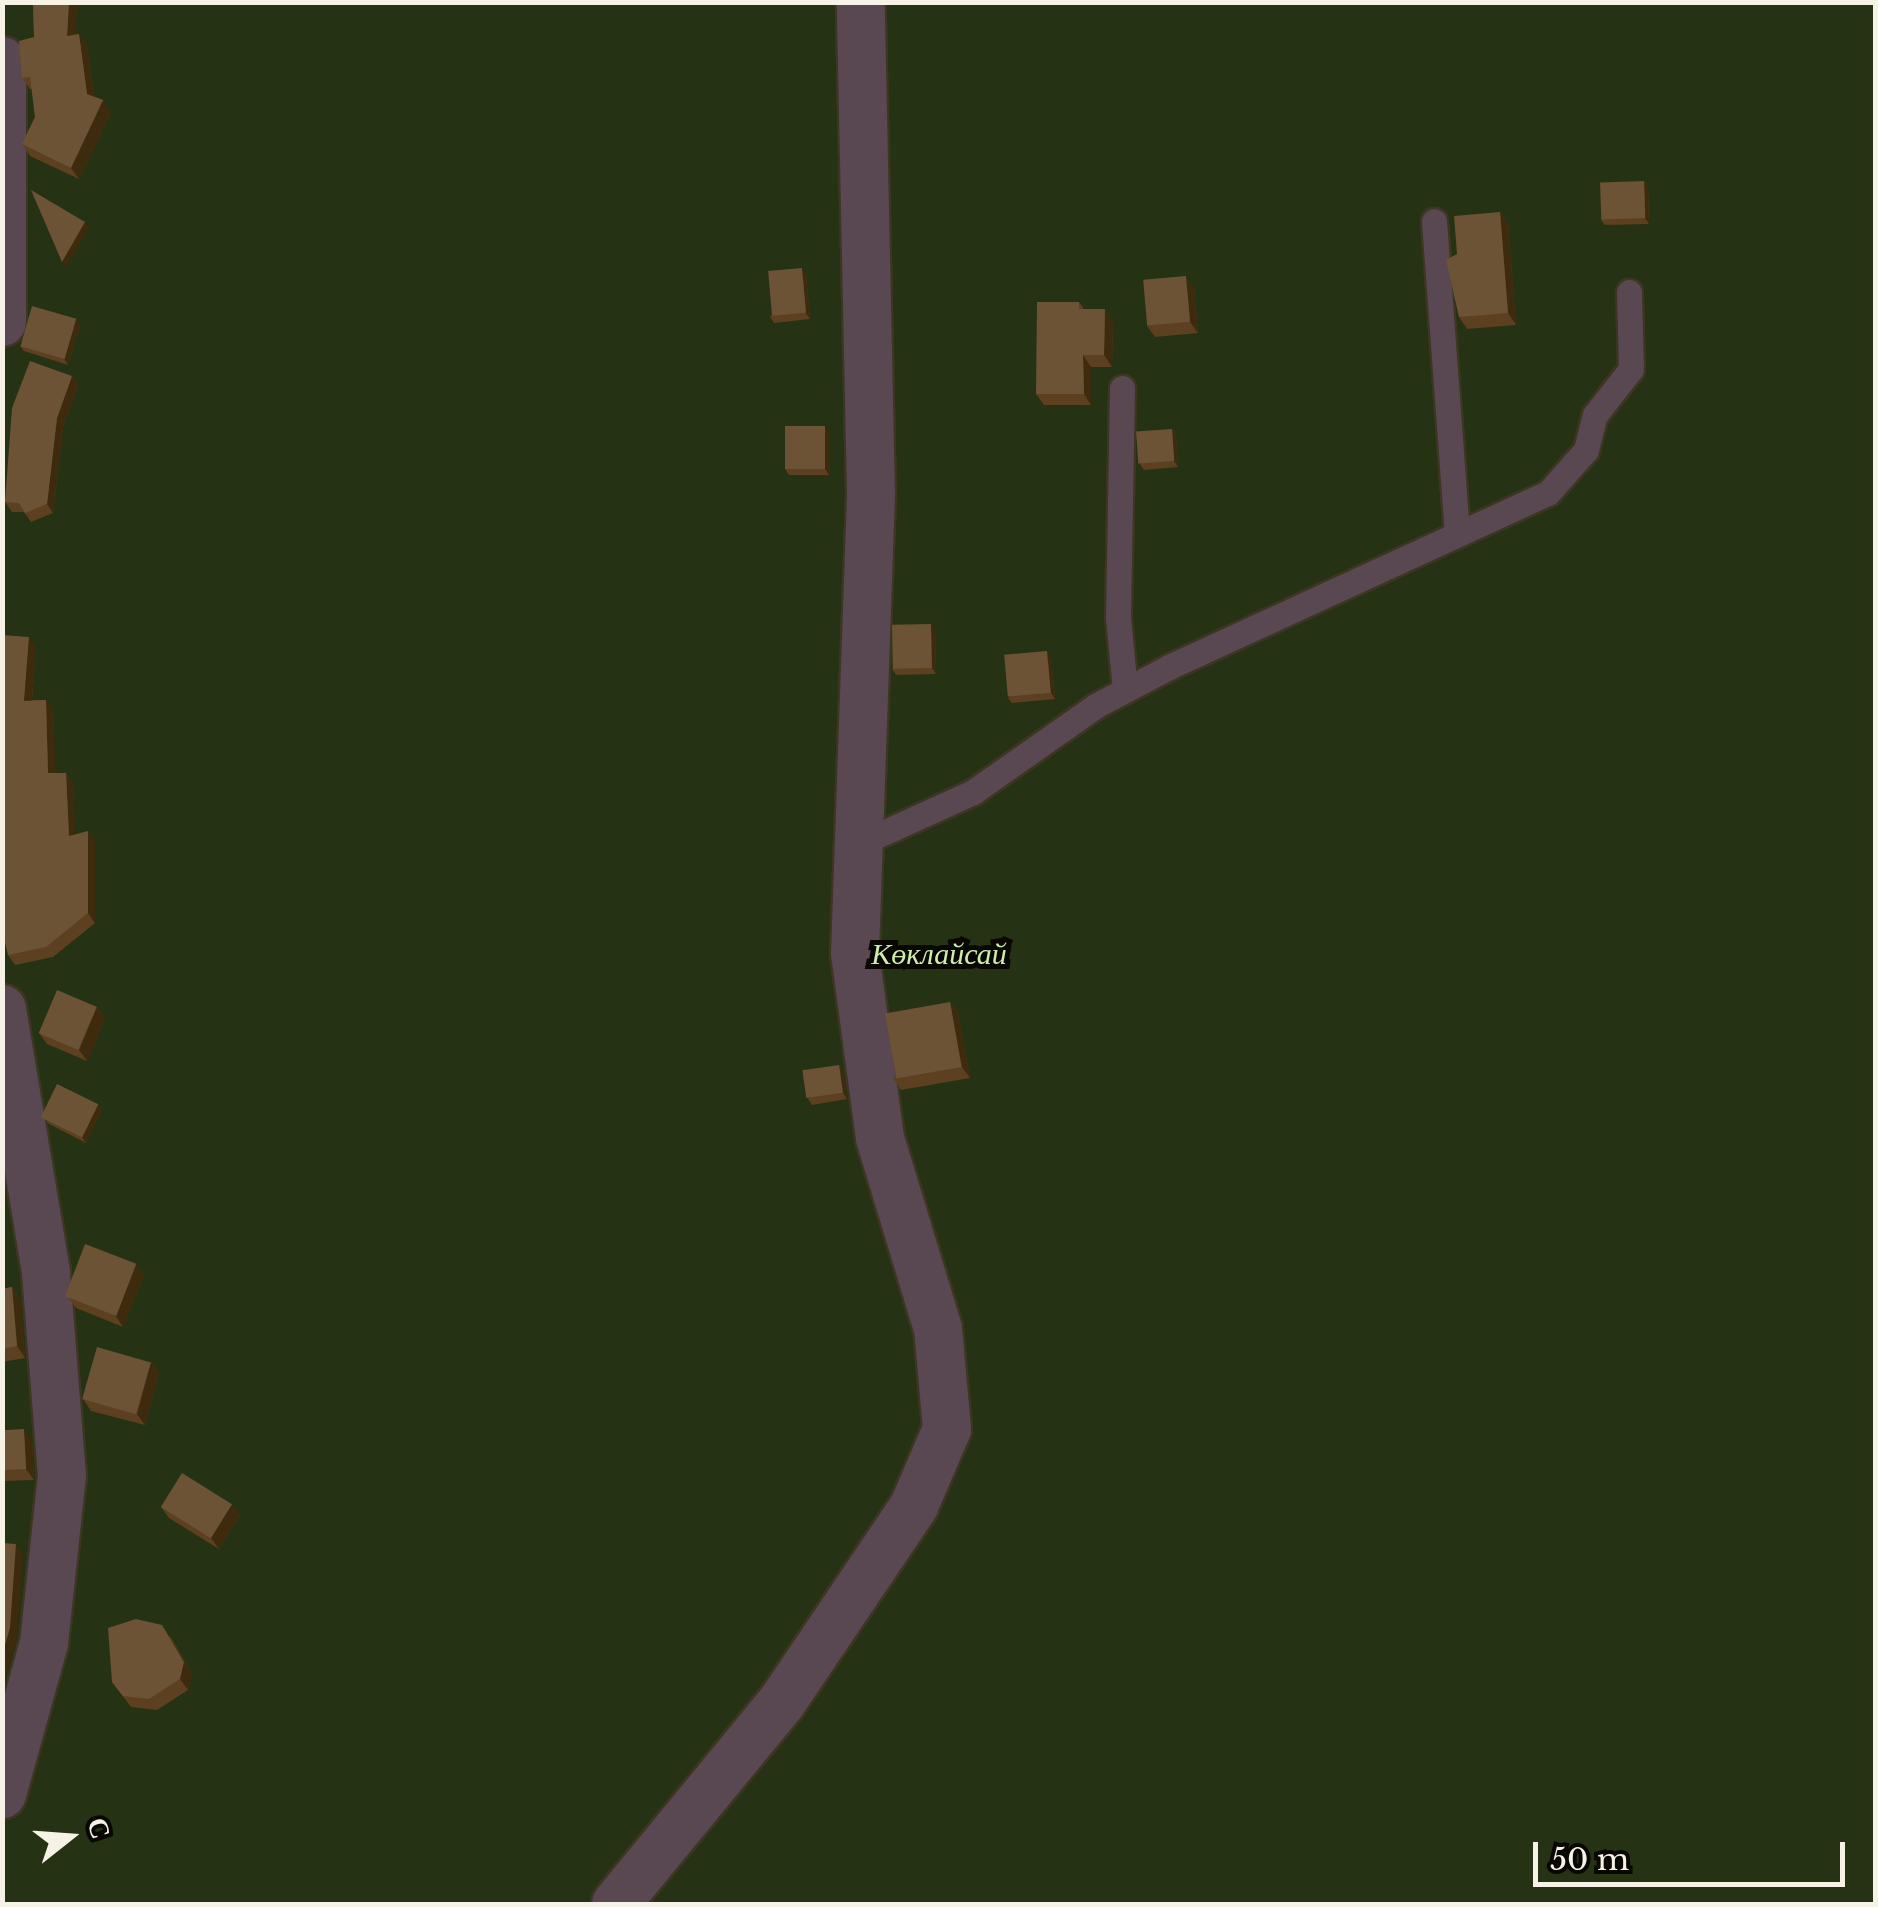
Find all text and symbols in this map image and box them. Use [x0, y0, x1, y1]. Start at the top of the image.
park label: Көклайсай [871, 936, 1007, 972]
north arrow [20, 1787, 120, 1887]
text: С [79, 1813, 119, 1843]
scale bar [1538, 1822, 1850, 1884]
text: 50 m [1550, 1841, 1629, 1878]

